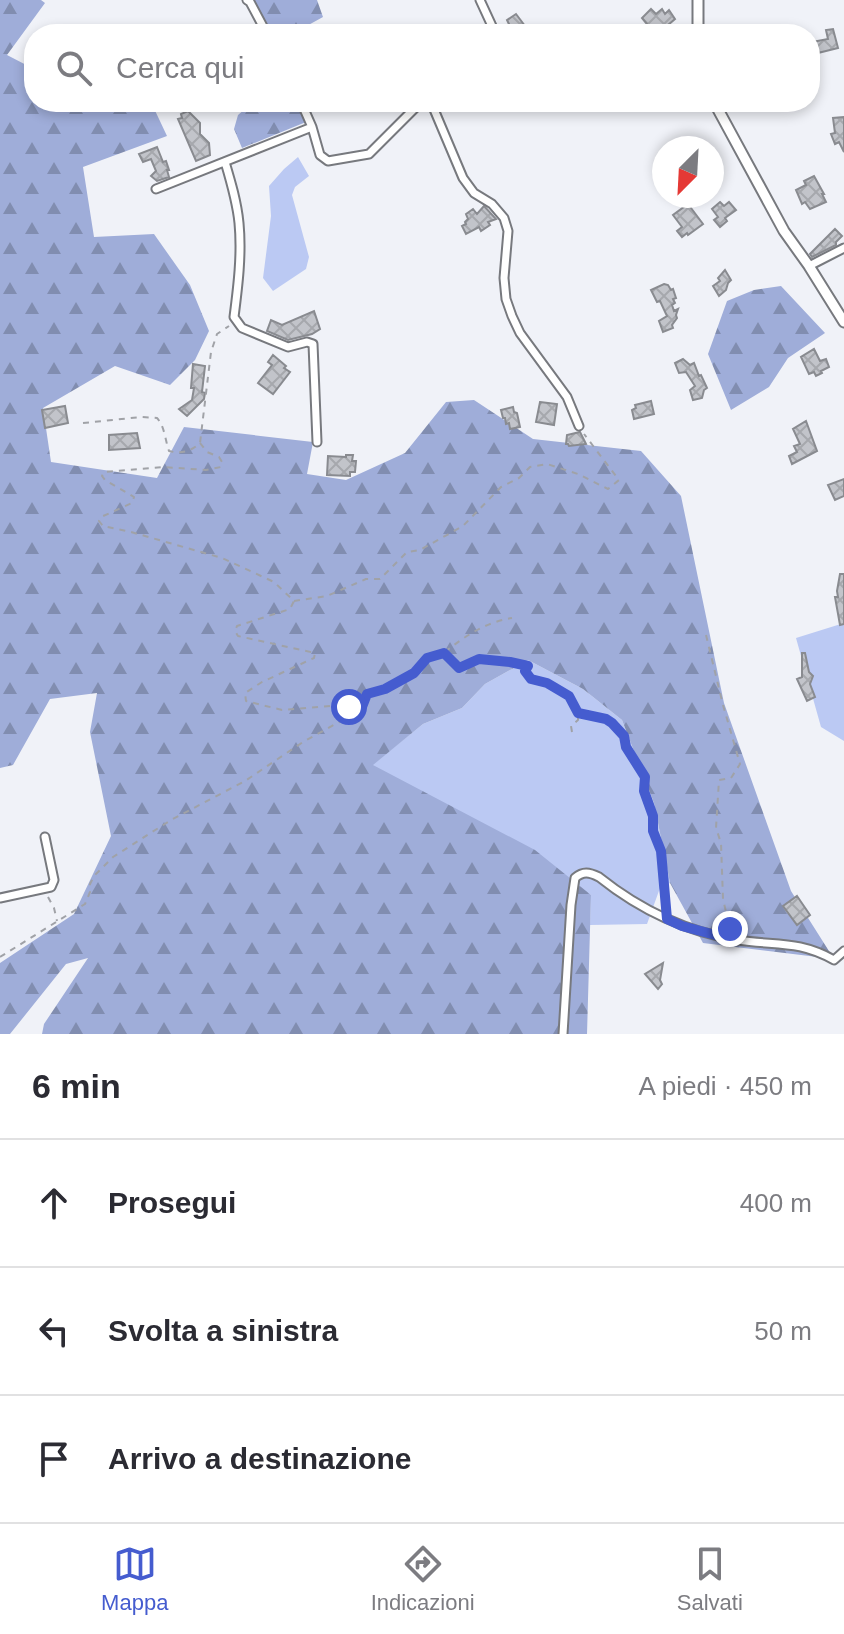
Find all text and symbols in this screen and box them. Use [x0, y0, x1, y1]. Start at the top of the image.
search box [24, 24, 820, 112]
icon: search [52, 46, 96, 90]
text: Cerca qui [116, 51, 244, 84]
north arrow [652, 136, 724, 208]
route start [331, 689, 367, 725]
route end [712, 911, 748, 947]
text: 6 min [32, 1067, 121, 1105]
text: A piedi · 450 m [639, 1071, 812, 1101]
icon: ahead [32, 1181, 76, 1225]
text: Prosegui [108, 1186, 236, 1219]
text: 400 m [740, 1188, 812, 1218]
icon: left [32, 1309, 76, 1353]
text: Svolta a sinistra [108, 1314, 338, 1347]
text: 50 m [754, 1316, 812, 1346]
icon: arrive [32, 1437, 76, 1481]
text: Arrivo a destinazione [108, 1442, 411, 1475]
tab: Mappa [101, 1542, 168, 1616]
tab: Indicazioni [371, 1542, 475, 1616]
tab: Salvati [677, 1542, 743, 1616]

